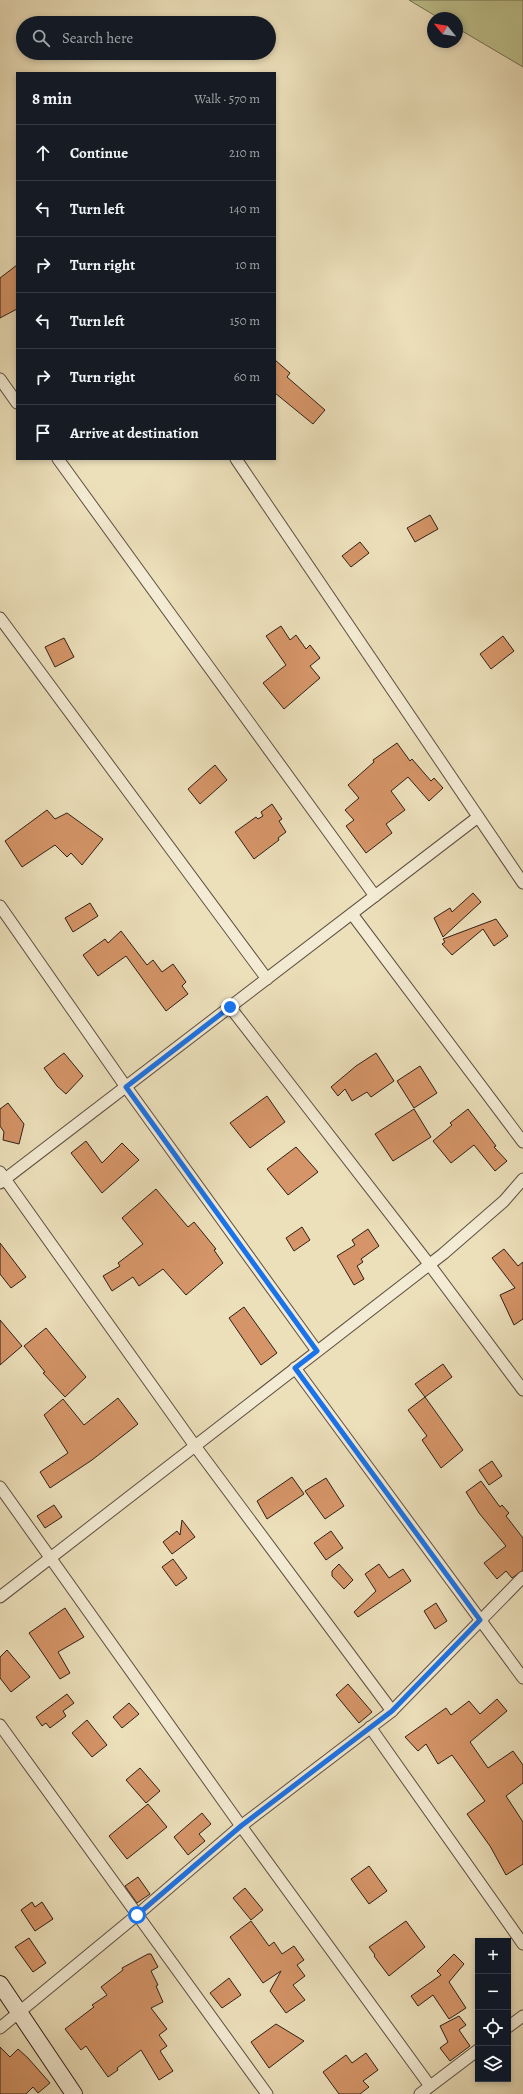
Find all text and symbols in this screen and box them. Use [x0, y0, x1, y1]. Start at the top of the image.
north arrow [427, 12, 463, 48]
search box [16, 16, 276, 60]
icon: search [30, 27, 52, 49]
text: Search here [62, 28, 133, 48]
text: 8 min [32, 87, 72, 110]
text: Walk · 570 m [194, 90, 260, 107]
icon: ahead [32, 142, 54, 164]
text: Continue [70, 143, 128, 163]
text: 210 m [229, 144, 260, 161]
icon: left [32, 198, 54, 220]
text: Turn left [70, 199, 125, 219]
text: 140 m [229, 200, 260, 217]
icon: right [32, 254, 54, 276]
text: Turn right [70, 255, 135, 275]
text: 10 m [235, 256, 260, 273]
icon: left [32, 310, 54, 332]
text: Turn left [70, 311, 125, 331]
text: 150 m [230, 312, 260, 329]
icon: right [32, 366, 54, 388]
text: Turn right [70, 367, 135, 387]
text: 60 m [234, 368, 260, 385]
icon: arrive [32, 422, 54, 444]
text: Arrive at destination [70, 423, 199, 443]
route end [221, 998, 239, 1016]
route start [128, 1906, 146, 1924]
map controls [475, 1938, 511, 2082]
button: + [475, 1938, 511, 1974]
button: − [475, 1974, 511, 2010]
button: locate [475, 2010, 511, 2046]
button: layers [475, 2046, 511, 2082]

